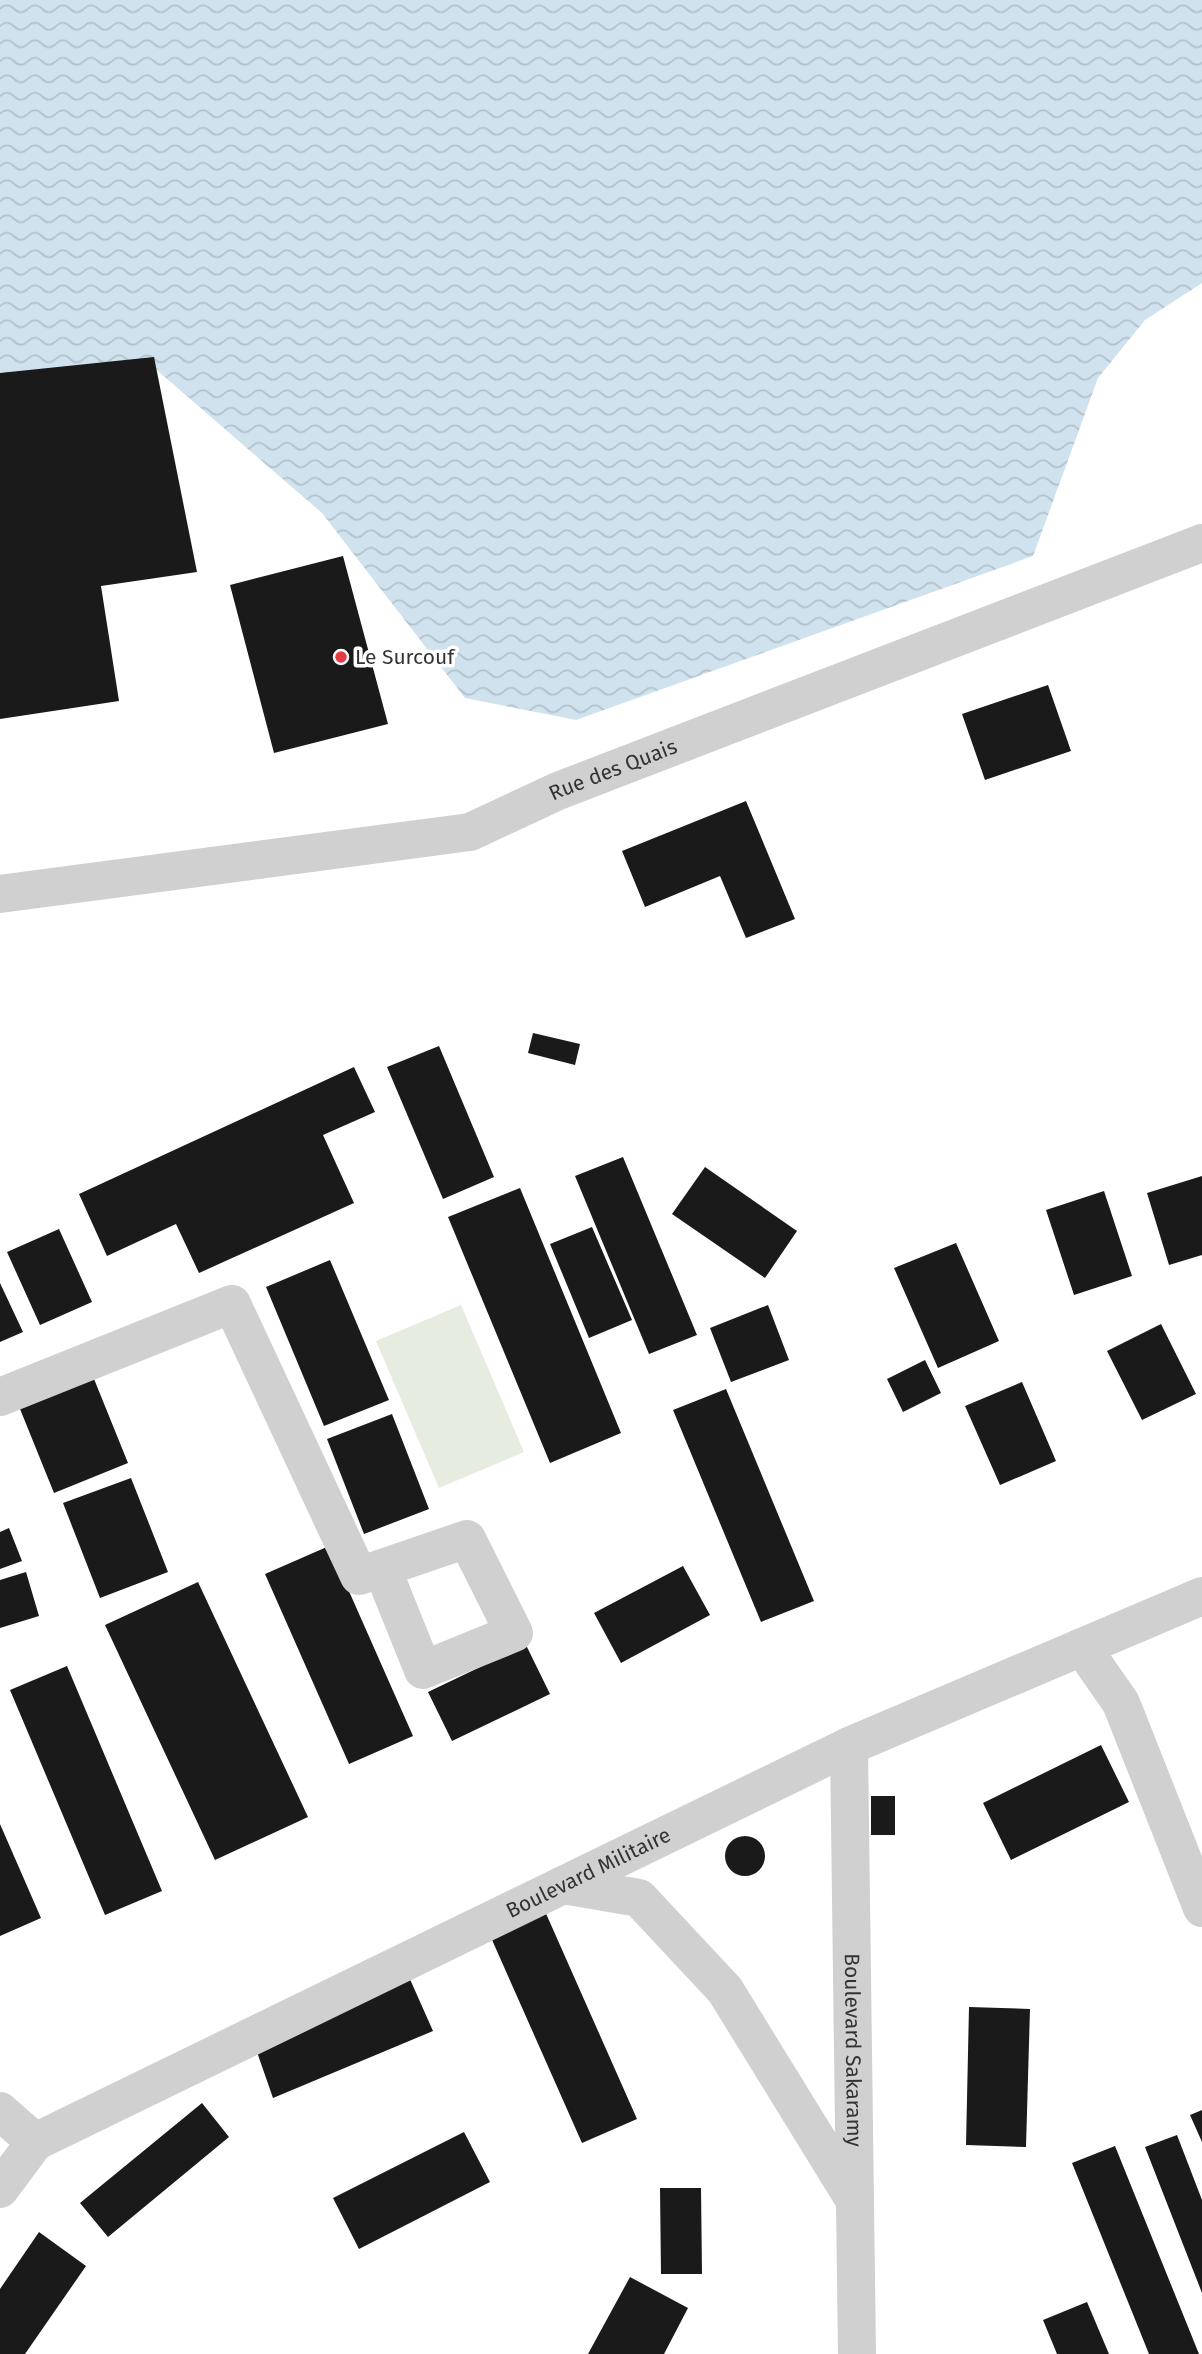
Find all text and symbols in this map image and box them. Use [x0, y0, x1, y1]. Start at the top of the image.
place label: Le Surcouf [355, 644, 456, 670]
marker: Le Surcouf [333, 649, 349, 665]
street label: Rue des Quais [545, 733, 681, 807]
street label: Boulevard Militaire [502, 1822, 675, 1924]
street label: Boulevard Sakaramy [839, 1953, 867, 2148]

